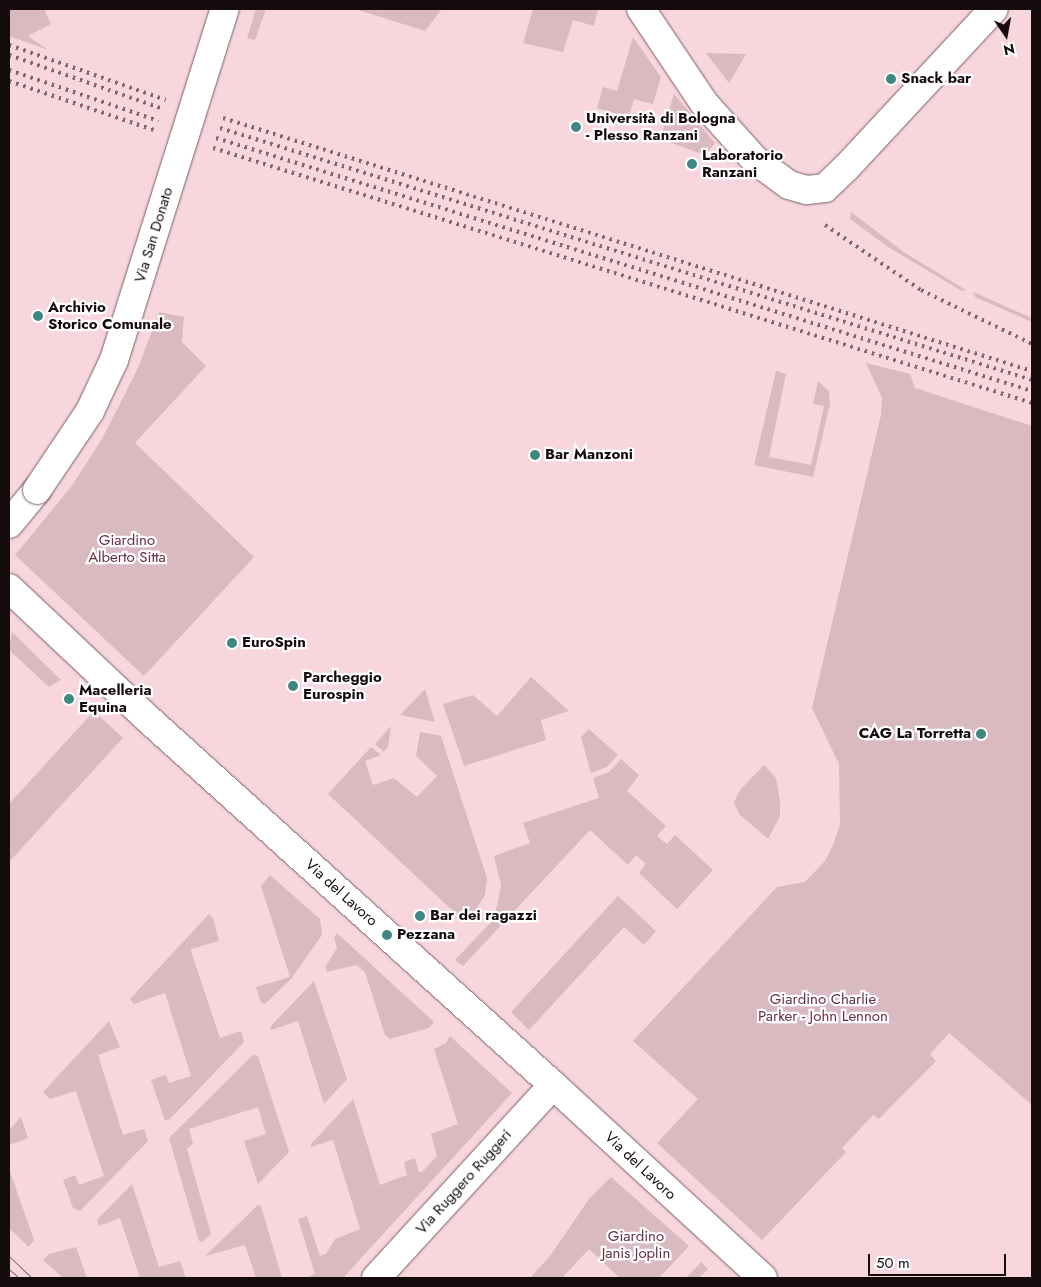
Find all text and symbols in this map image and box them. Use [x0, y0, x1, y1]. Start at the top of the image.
north arrow [981, 10, 1031, 60]
text: N [1002, 39, 1017, 61]
place label: Snack bar [901, 70, 971, 88]
marker: Snack bar [885, 73, 897, 85]
place label: Università di Bologna - Plesso Ranzani [586, 109, 736, 144]
marker: Università di Bologna - Plesso Ranzani [570, 121, 582, 133]
place label: Laboratorio Ranzani [702, 146, 783, 181]
marker: Laboratorio Ranzani [686, 158, 698, 170]
street label: Via San Donato [131, 185, 177, 285]
place label: Archivio Storico Comunale [48, 298, 172, 333]
marker: Archivio Storico Comunale [32, 310, 44, 322]
place label: Bar Manzoni [545, 446, 633, 464]
marker: Bar Manzoni [529, 449, 541, 461]
park label: Giardino Alberto Sitta [88, 531, 166, 566]
place label: EuroSpin [242, 634, 306, 652]
marker: EuroSpin [226, 637, 238, 649]
place label: Parcheggio Eurospin [303, 668, 382, 703]
marker: Parcheggio Eurospin [287, 680, 299, 692]
place label: Macelleria Equina [79, 681, 152, 716]
marker: Macelleria Equina [63, 693, 75, 705]
place label: CAG La Torretta [859, 725, 971, 743]
marker: CAG La Torretta [975, 728, 987, 740]
street label: Via del Lavoro [301, 856, 381, 930]
place label: Bar dei ragazzi [430, 907, 537, 925]
marker: Bar dei ragazzi [414, 910, 426, 922]
place label: Pezzana [397, 926, 455, 944]
marker: Pezzana [381, 929, 393, 941]
park label: Giardino Charlie Parker - John Lennon [758, 990, 888, 1025]
street label: Via Ruggero Ruggeri [412, 1126, 516, 1238]
street label: Via del Lavoro [600, 1128, 680, 1204]
park label: Giardino Janis Joplin [602, 1227, 670, 1262]
scale bar [871, 1244, 1008, 1276]
text: 50 m [876, 1252, 910, 1274]

